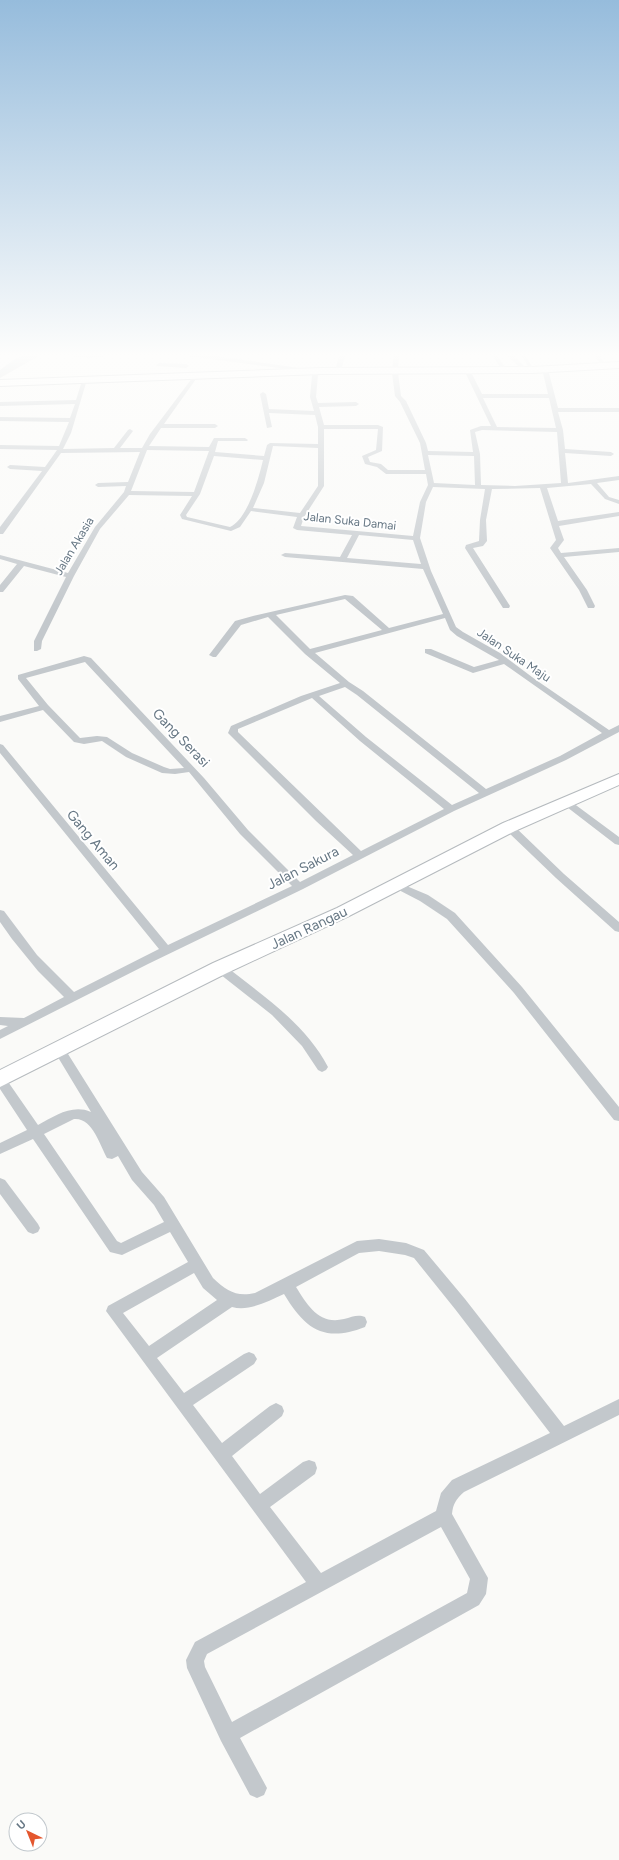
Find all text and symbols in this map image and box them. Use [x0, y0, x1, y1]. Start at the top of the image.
street label: Jalan Suka Damai [303, 509, 397, 533]
street label: Jalan Akasia [51, 514, 97, 578]
street label: Jalan Suka Maju [475, 625, 553, 685]
street label: Gang Serasi [149, 705, 213, 771]
street label: Gang Aman [63, 806, 123, 874]
street label: Jalan Sakura [264, 843, 342, 893]
street label: Jalan Rangau [268, 903, 350, 953]
north arrow [8, 1812, 48, 1852]
text: U [14, 1817, 29, 1832]

